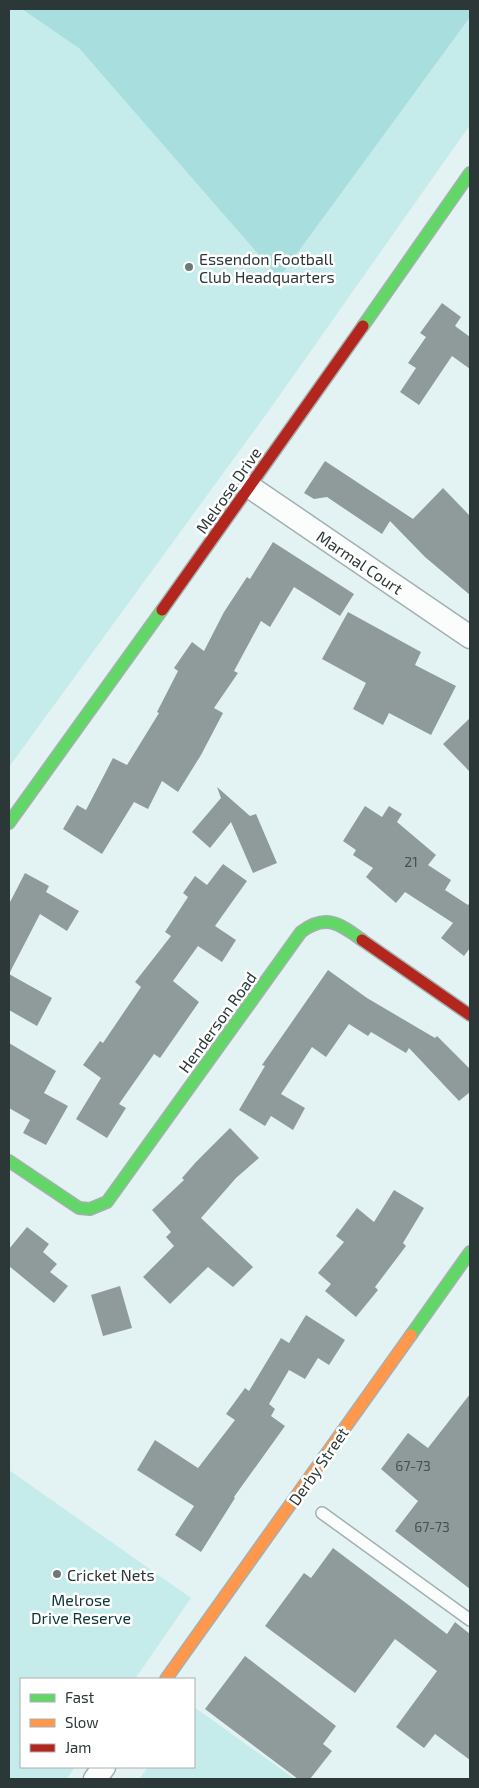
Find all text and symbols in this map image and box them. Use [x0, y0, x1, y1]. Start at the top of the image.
place label: Essendon Football Club Headquarters [199, 249, 335, 286]
marker: Essendon Football Club Headquarters [183, 261, 195, 273]
street label: Melrose Drive [191, 443, 265, 537]
street label: Marmal Court [313, 526, 407, 598]
house number: 21 [404, 853, 418, 870]
street label: Henderson Road [174, 968, 260, 1076]
street label: Derby Street [284, 1423, 352, 1509]
house number: 67-73 [395, 1457, 431, 1474]
house number: 67-73 [414, 1518, 450, 1535]
place label: Cricket Nets [67, 1565, 155, 1584]
marker: Cricket Nets [51, 1568, 63, 1580]
park label: Melrose Drive Reserve [31, 1590, 131, 1627]
legend [20, 1678, 195, 1768]
text: Fast [65, 1688, 95, 1706]
text: Slow [65, 1713, 99, 1731]
text: Jam [65, 1738, 91, 1756]

